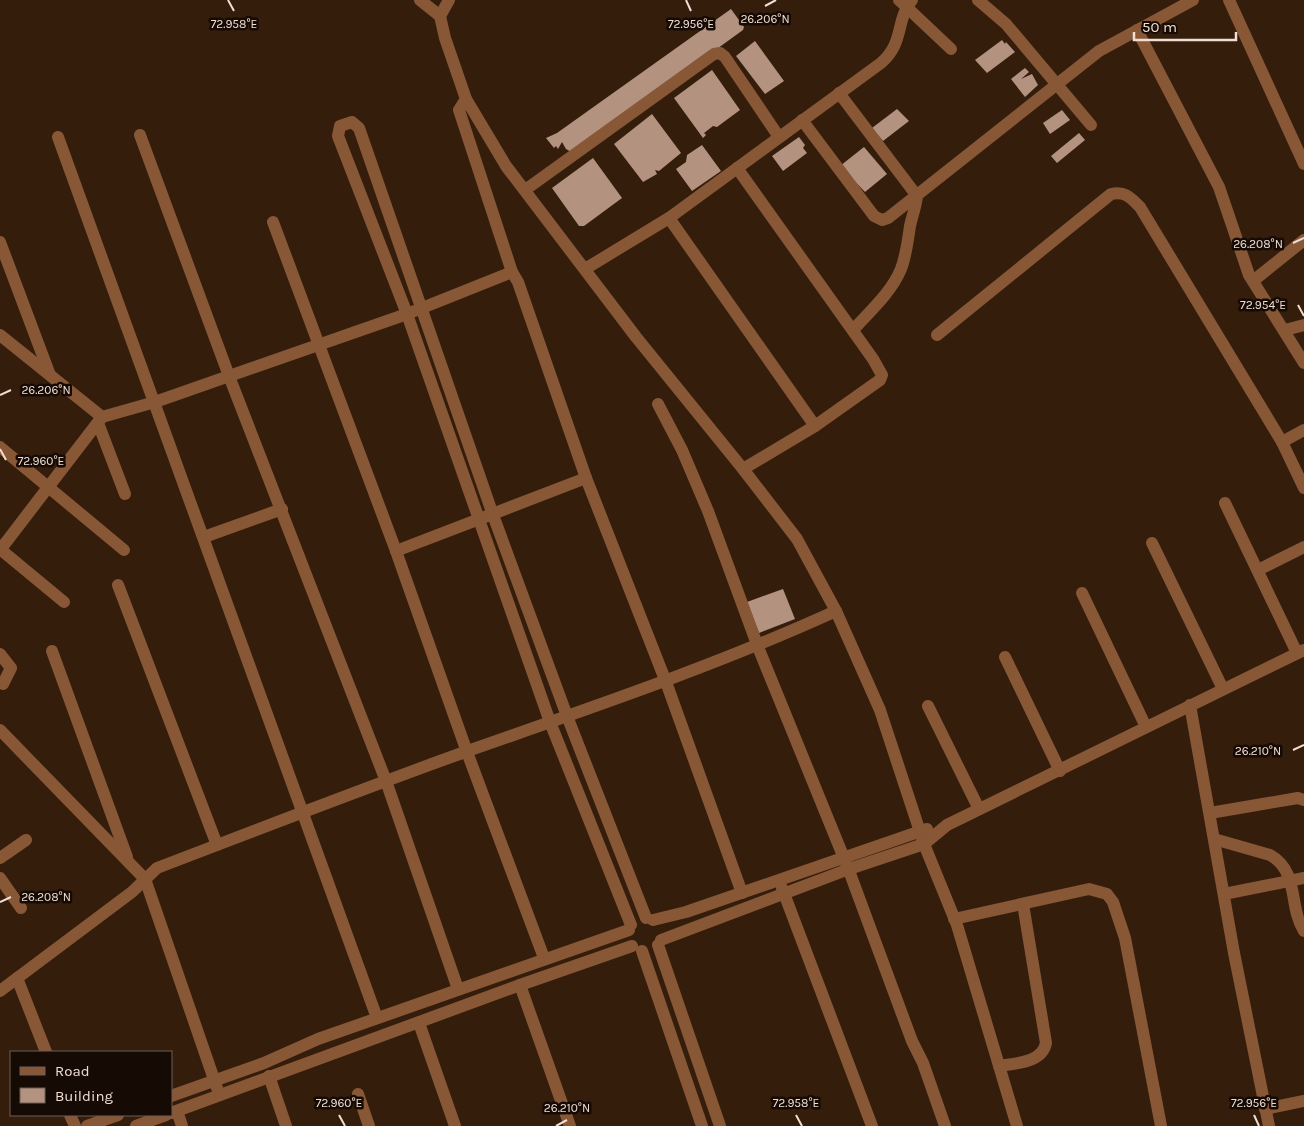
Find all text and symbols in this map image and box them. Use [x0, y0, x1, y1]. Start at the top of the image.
scale bar [1134, 10, 1236, 42]
text: 26.206°N [740, 12, 790, 26]
text: 72.958°E [211, 17, 257, 31]
text: 72.956°E [668, 17, 714, 31]
text: 50 m [1142, 18, 1177, 36]
text: 26.208°N [1233, 237, 1283, 251]
text: 72.954°E [1240, 298, 1286, 312]
text: 26.206°N [21, 383, 71, 397]
text: 72.960°E [18, 454, 64, 468]
text: 26.210°N [1235, 744, 1281, 758]
text: 26.208°N [21, 890, 71, 904]
legend [10, 1051, 172, 1116]
text: Road [55, 1062, 90, 1080]
text: Building [55, 1087, 113, 1105]
text: 72.960°E [316, 1096, 362, 1110]
text: 72.958°E [773, 1096, 819, 1110]
text: 72.956°E [1231, 1096, 1277, 1110]
text: 26.210°N [544, 1101, 590, 1115]

